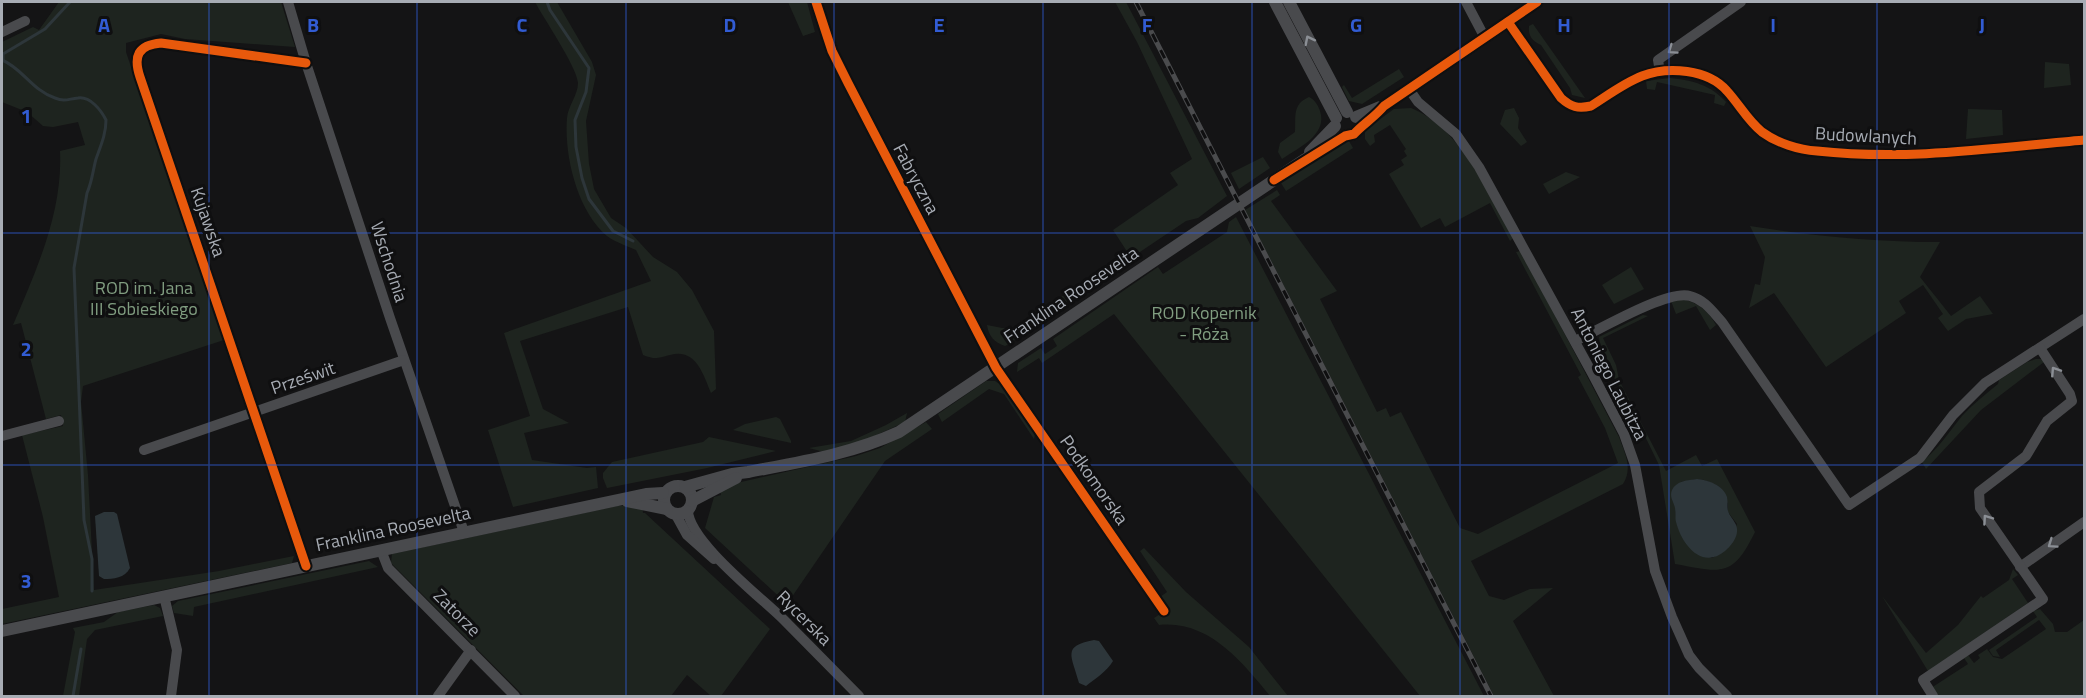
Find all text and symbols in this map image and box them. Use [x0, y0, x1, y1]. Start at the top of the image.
text: A [98, 9, 110, 40]
text: B [307, 9, 319, 40]
text: C [517, 9, 528, 40]
text: D [724, 9, 736, 40]
text: E [933, 9, 945, 40]
text: F [1142, 9, 1153, 40]
text: G [1350, 9, 1362, 40]
text: H [1557, 9, 1571, 40]
text: I [1770, 9, 1776, 40]
text: J [1979, 9, 1985, 40]
one-way arrow [1305, 35, 1316, 46]
one-way arrow [1667, 43, 1678, 54]
text: 1 [20, 100, 32, 131]
street label: Budowlanych [1814, 119, 1918, 152]
street label: Fabryczna [886, 139, 946, 219]
street label: Kujawska [184, 183, 233, 260]
street label: Wschodnia [364, 218, 415, 306]
street label: Franklina Roosevelta [998, 239, 1144, 350]
park label: ROD im. Jana III Sobieskiego [90, 274, 198, 322]
park label: ROD Kopernik - Róża [1151, 299, 1257, 347]
street label: Antoniego Laubitza [1564, 303, 1655, 445]
text: 2 [20, 333, 32, 364]
street label: Prześwit [267, 354, 339, 401]
one-way arrow [2052, 367, 2063, 378]
street label: Podkomorska [1053, 429, 1135, 530]
street label: Franklina Roosevelta [313, 499, 473, 558]
one-way arrow [1983, 514, 1994, 525]
one-way arrow [2048, 537, 2059, 548]
text: 3 [20, 565, 32, 596]
street label: Zatorze [427, 583, 487, 643]
street label: Rycerska [771, 584, 838, 651]

